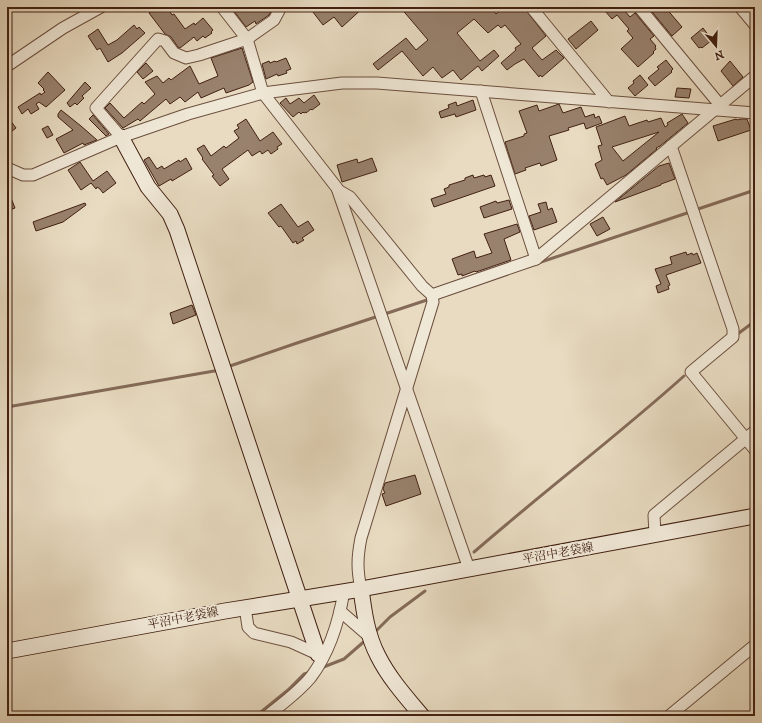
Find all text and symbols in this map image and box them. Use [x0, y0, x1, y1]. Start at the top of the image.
north arrow [696, 26, 736, 66]
text: N [712, 46, 725, 63]
street label: 平沼中老袋線 [521, 540, 595, 567]
street label: 平沼中老袋線 [146, 604, 220, 633]

